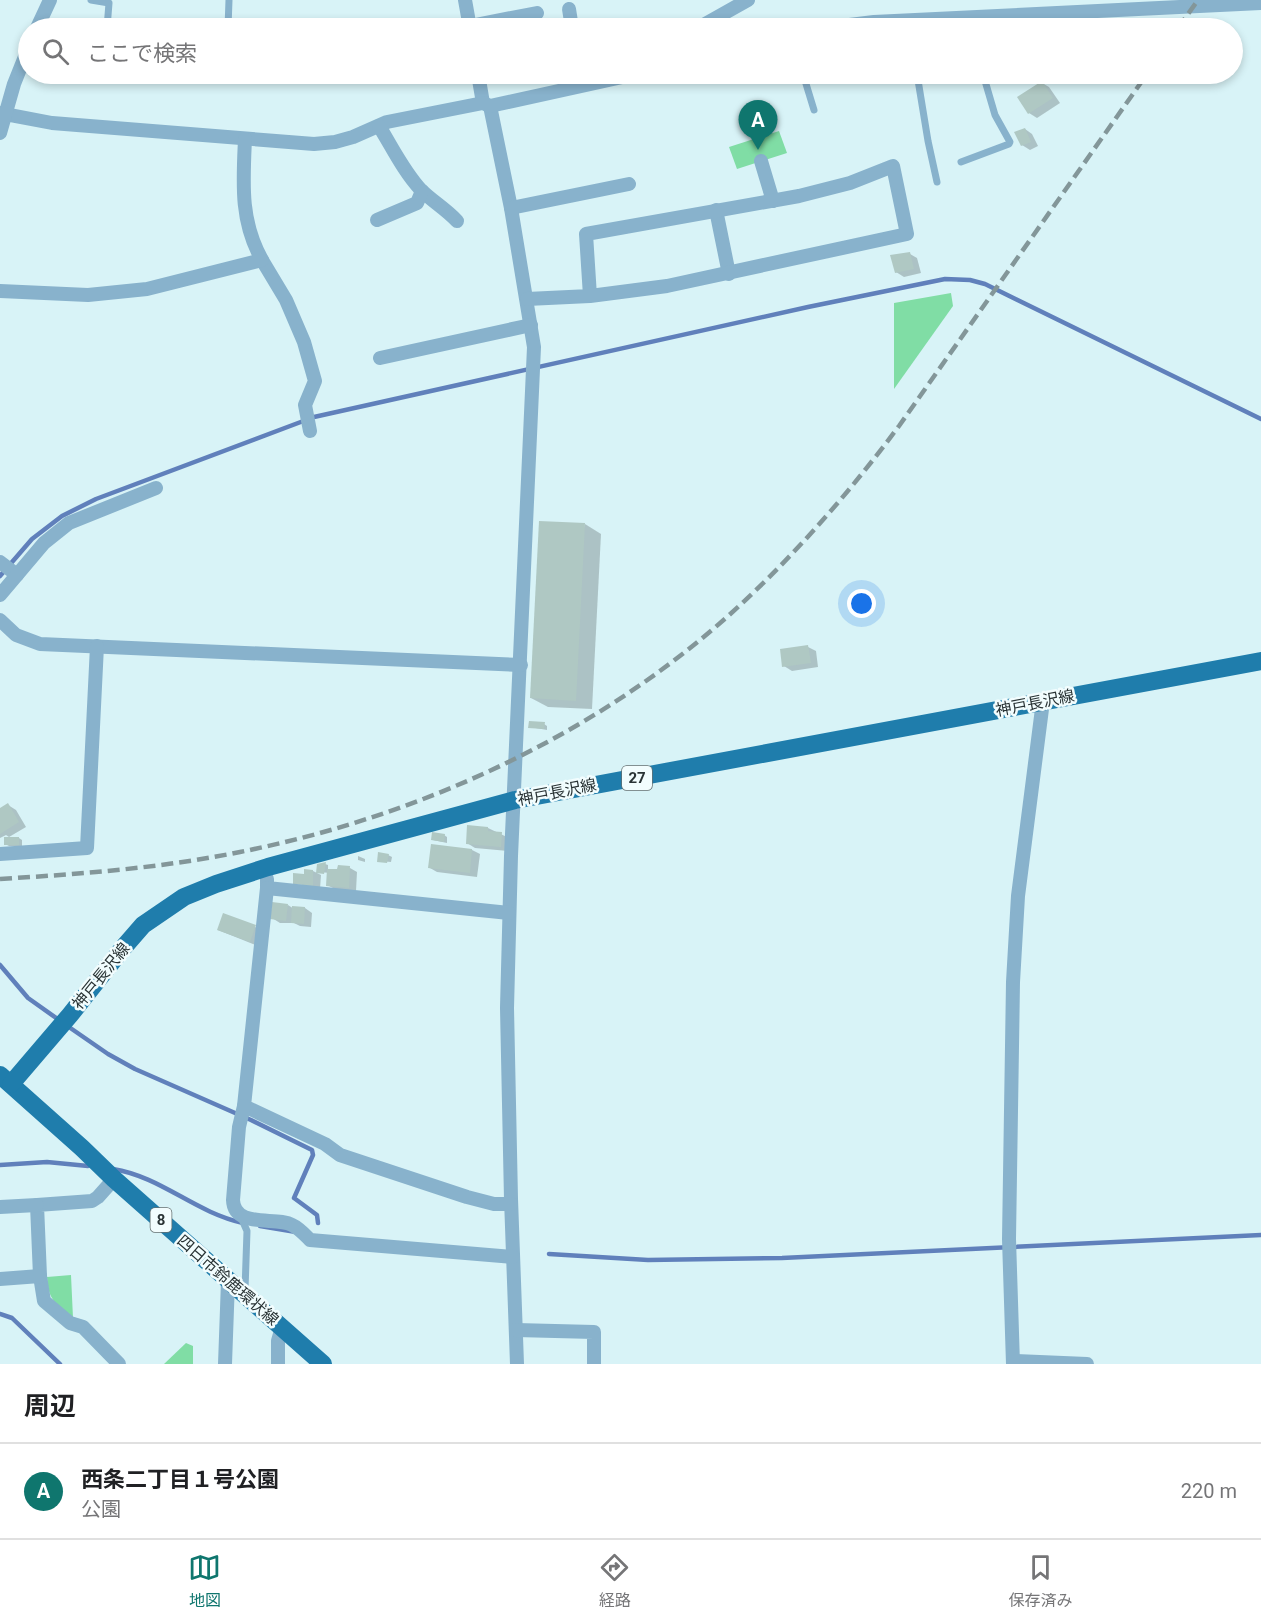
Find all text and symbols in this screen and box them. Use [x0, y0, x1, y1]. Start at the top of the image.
search box [18, 18, 1243, 84]
icon: search [39, 35, 72, 68]
text: ここで検索 [87, 41, 197, 66]
pin: A [738, 100, 777, 150]
your location [847, 589, 876, 618]
street label: 神戸長沢線 [994, 686, 1076, 720]
road number: 27 [622, 766, 652, 790]
street label: 神戸長沢線 [516, 775, 598, 809]
street label: 神戸長沢線 [68, 939, 134, 1013]
road number: 8 [150, 1208, 172, 1232]
street label: 四日市鈴鹿環状線 [173, 1231, 283, 1329]
text: 周辺 [24, 1391, 76, 1421]
text: 西条二丁目１号公園 [81, 1467, 279, 1492]
text: A [37, 1479, 50, 1503]
text: 220 m [1181, 1479, 1237, 1503]
text: 公園 [81, 1497, 121, 1521]
tab: 地図 [188, 1551, 221, 1611]
tab: 経路 [598, 1551, 631, 1611]
tab: 保存済み [1008, 1551, 1072, 1611]

